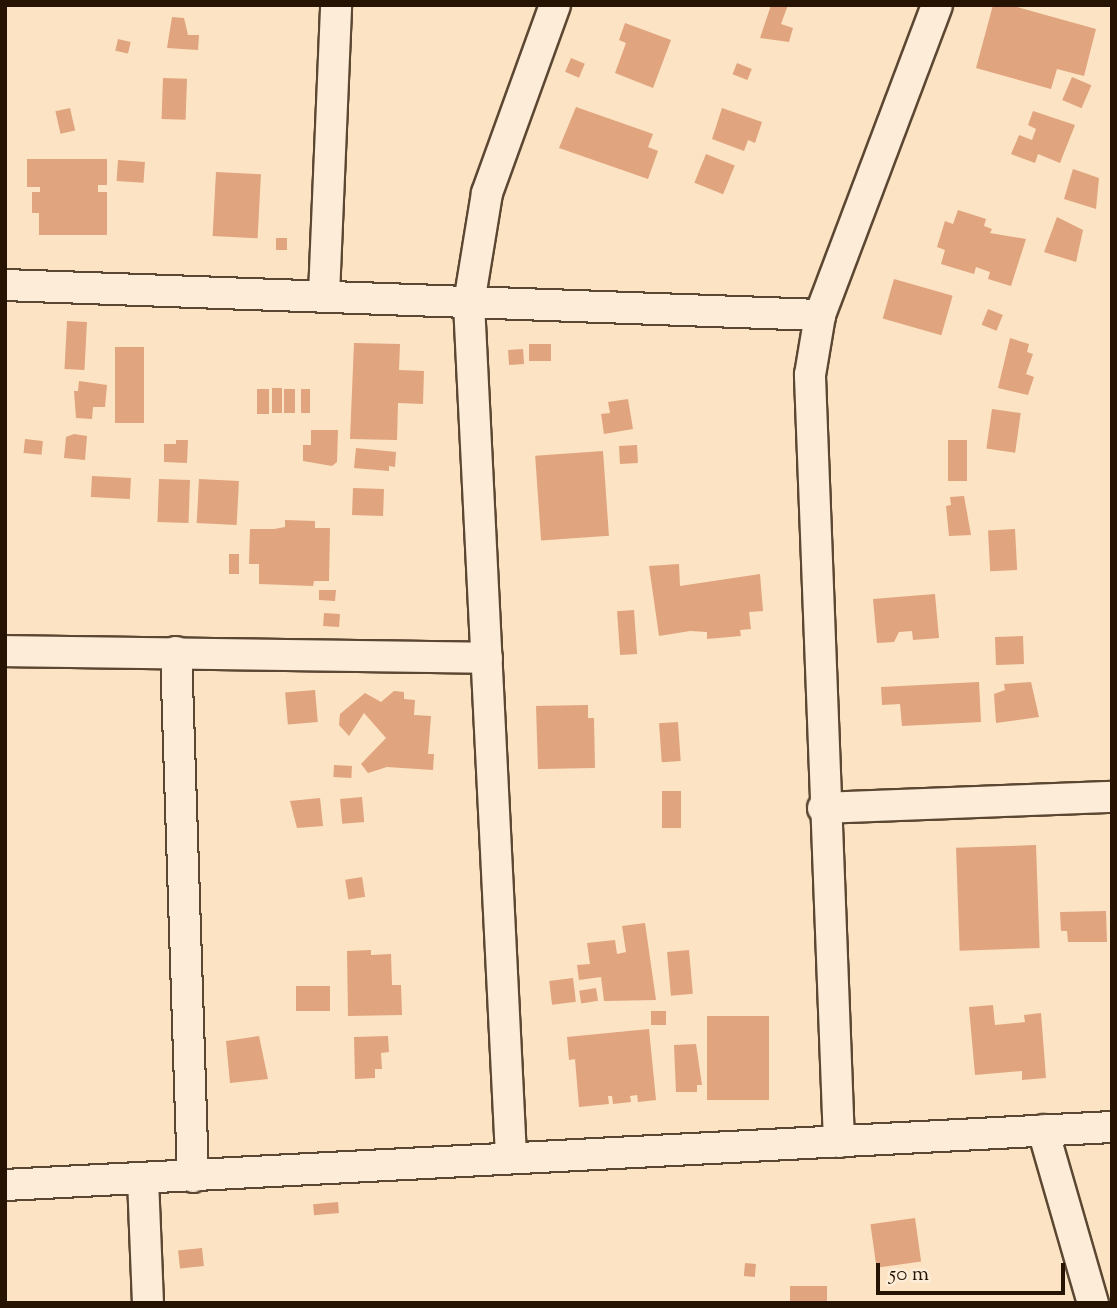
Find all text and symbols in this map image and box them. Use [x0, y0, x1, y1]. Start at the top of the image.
scale bar [879, 1248, 1068, 1292]
text: 50 m [889, 1260, 929, 1290]

